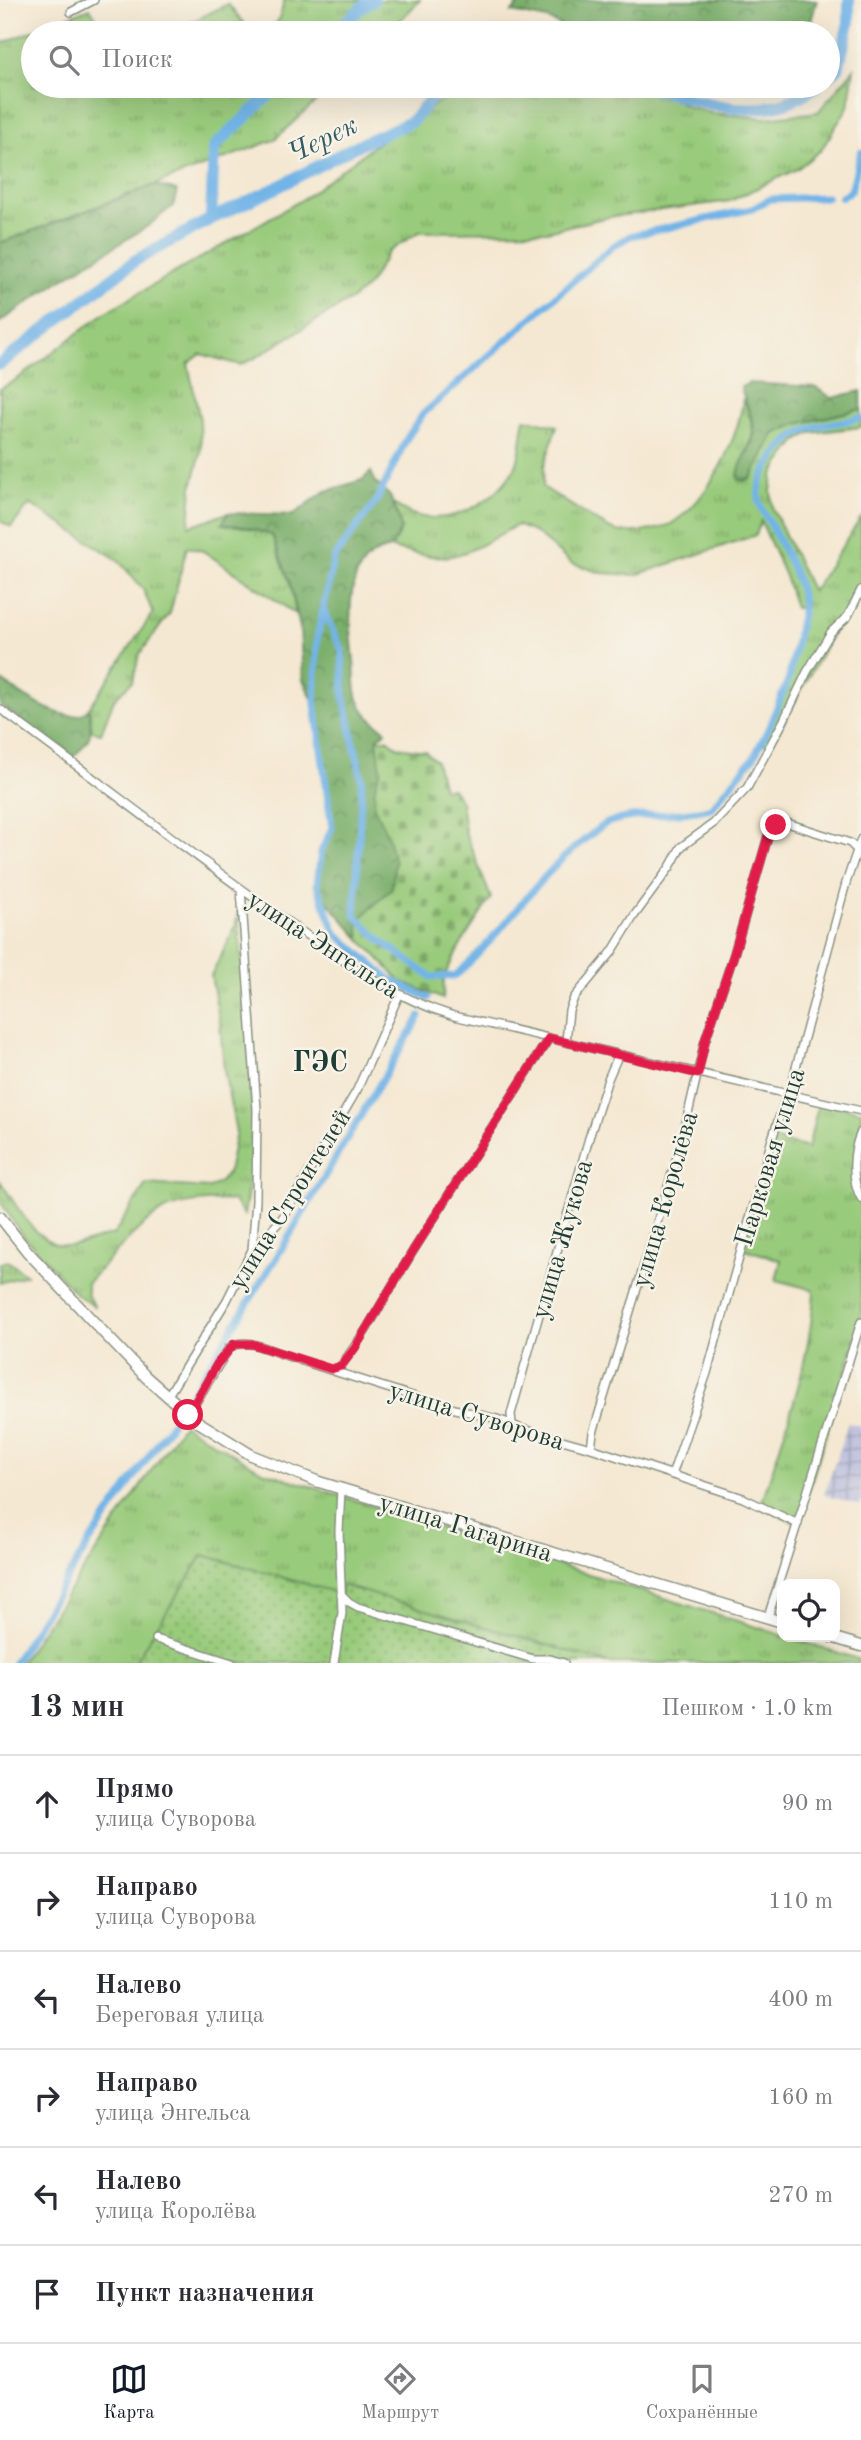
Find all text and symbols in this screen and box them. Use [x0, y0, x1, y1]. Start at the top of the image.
search box [21, 21, 840, 98]
icon: search [45, 41, 83, 79]
text: Поиск [101, 47, 173, 73]
water label: Черек [284, 112, 363, 169]
route end [760, 809, 791, 840]
street label: улица Энгельса [242, 887, 404, 1005]
district label: ГЭС [292, 1049, 348, 1078]
street label: Парковая улица [731, 1065, 810, 1250]
street label: улица Строителей [225, 1105, 357, 1295]
street label: улица Королёва [628, 1108, 704, 1291]
street label: улица Жукова [528, 1156, 598, 1322]
street label: улица Суворова [386, 1378, 567, 1456]
route start [172, 1399, 203, 1430]
street label: улица Гагарина [376, 1490, 555, 1568]
map controls [777, 1579, 840, 1642]
button: locate [777, 1579, 840, 1642]
text: 13 мин [28, 1693, 125, 1723]
text: Пешком · 1.0 km [661, 1697, 833, 1720]
text: Прямо [95, 1777, 174, 1803]
icon: ahead [28, 1785, 66, 1823]
text: 90 m [782, 1792, 833, 1815]
text: улица Суворова [95, 1808, 256, 1831]
text: Направо [95, 1875, 198, 1901]
icon: right [28, 1883, 66, 1921]
text: 110 m [768, 1890, 833, 1913]
text: улица Суворова [95, 1906, 256, 1929]
text: Налево [95, 1973, 182, 1999]
icon: left [28, 1981, 66, 2019]
text: 400 m [768, 1988, 833, 2011]
text: Береговая улица [95, 2004, 264, 2027]
text: Направо [95, 2071, 198, 2097]
icon: right [28, 2079, 66, 2117]
text: 160 m [768, 2086, 833, 2109]
text: улица Энгельса [95, 2102, 251, 2125]
text: Налево [95, 2169, 182, 2195]
icon: left [28, 2177, 66, 2215]
text: 270 m [768, 2184, 833, 2207]
text: улица Королёва [95, 2200, 256, 2223]
icon: arrive [28, 2275, 66, 2313]
text: Пункт назначения [95, 2281, 314, 2307]
tab: Карта [103, 2360, 155, 2425]
tab: Маршрут [361, 2360, 439, 2425]
tab: Сохранённые [646, 2360, 758, 2425]

